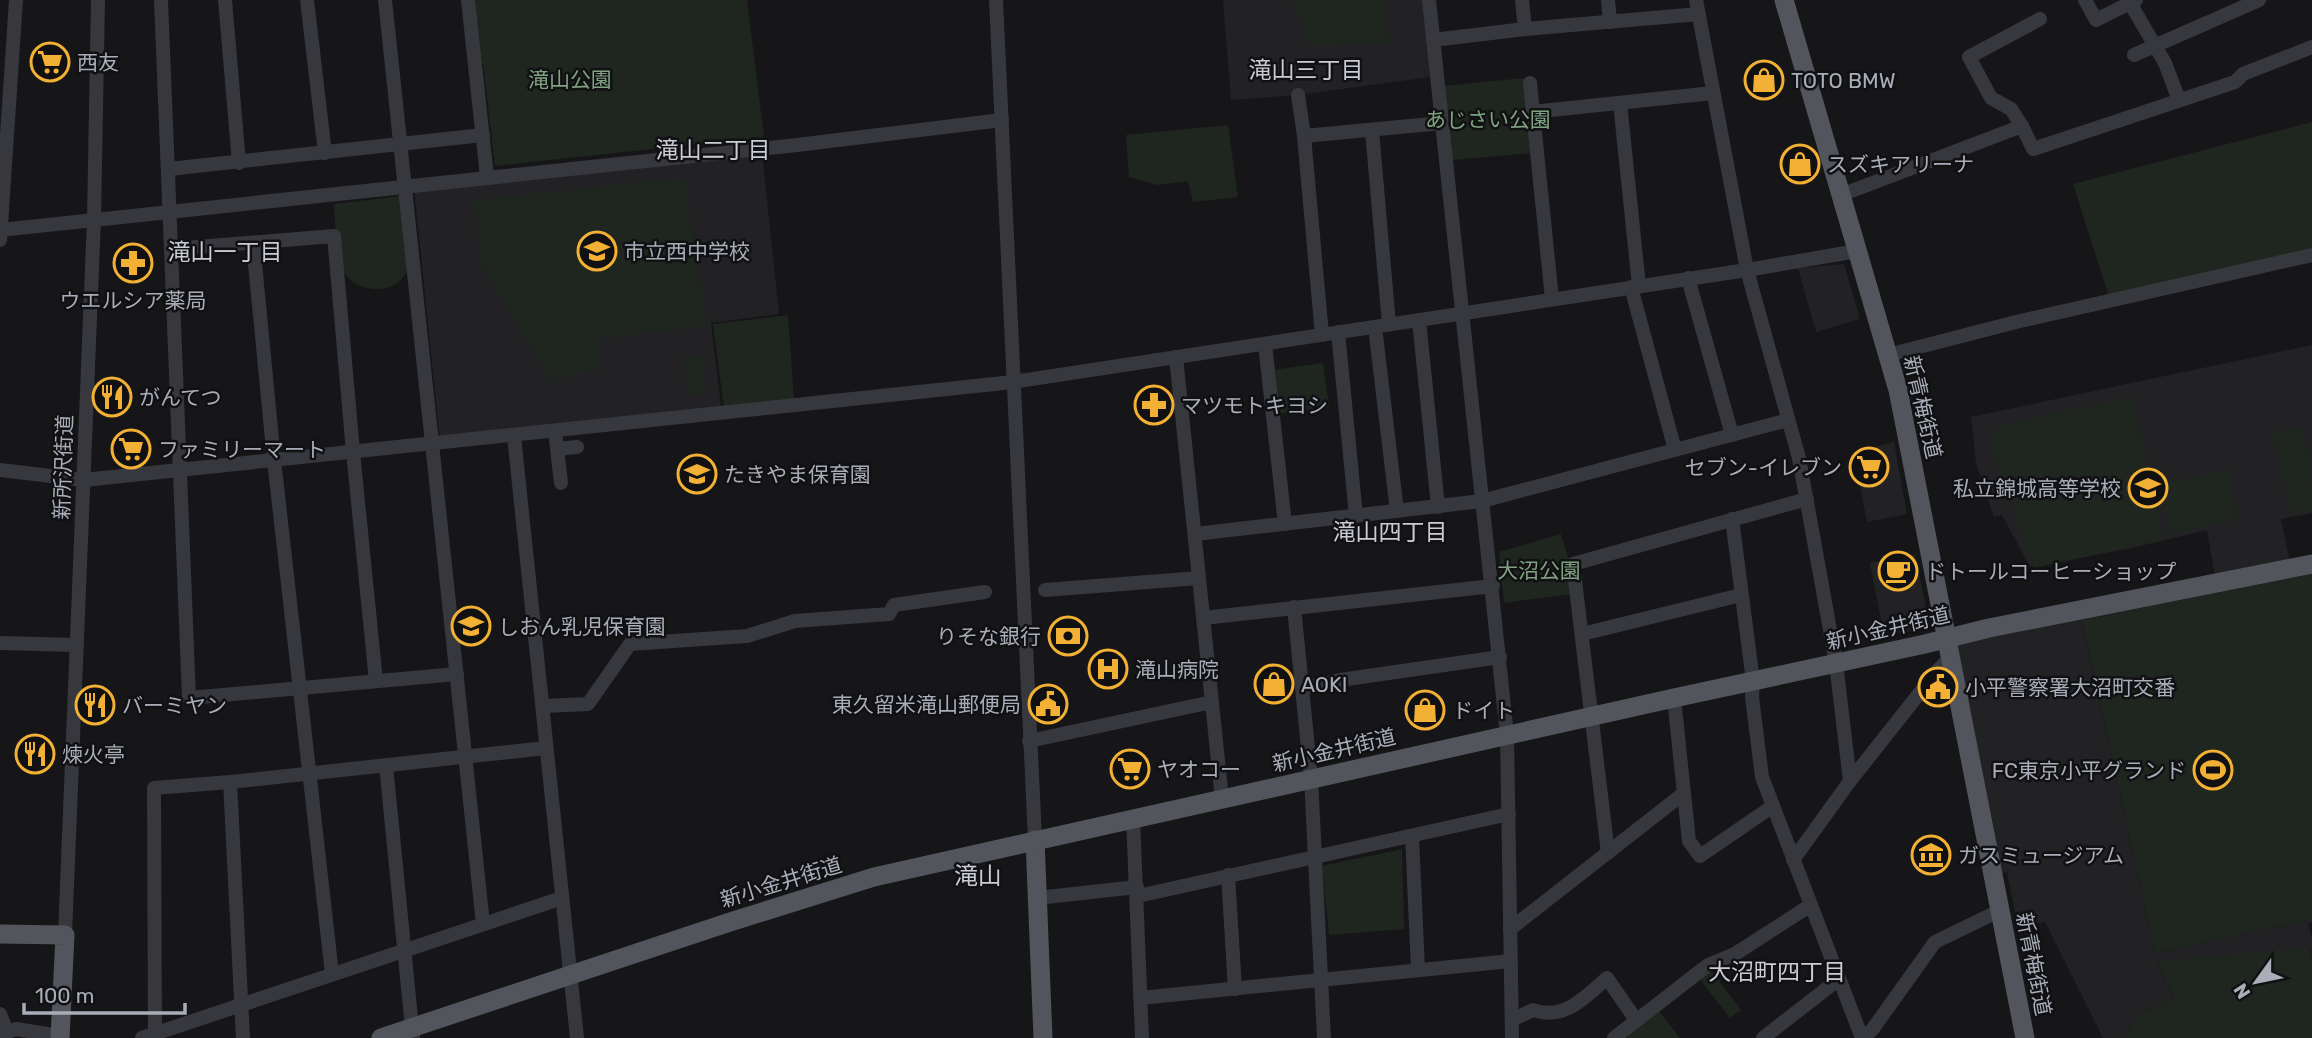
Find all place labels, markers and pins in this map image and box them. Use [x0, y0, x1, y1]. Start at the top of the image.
supermarket icon: 西友 [29, 41, 71, 83]
place label: 西友 [77, 50, 119, 75]
shop icon: TOTO BMW [1743, 59, 1785, 101]
place label: TOTO BMW [1791, 68, 1895, 93]
shop icon: スズキアリーナ [1779, 143, 1821, 185]
place label: スズキアリーナ [1827, 152, 1974, 177]
school or university icon: 市立西中学校 [576, 230, 618, 272]
place label: 市立西中学校 [624, 239, 750, 264]
pharmacy icon: ウエルシア薬局 [112, 242, 154, 284]
place label: ウエルシア薬局 [60, 288, 207, 313]
restaurant icon: がんてつ [91, 376, 133, 418]
pharmacy icon: マツモトキヨシ [1133, 384, 1175, 426]
place label: がんてつ [139, 385, 222, 410]
place label: マツモトキヨシ [1181, 393, 1328, 418]
supermarket icon: ファミリーマート [110, 428, 152, 470]
place label: ファミリーマート [158, 437, 326, 462]
supermarket icon: セブン-イレブン [1848, 446, 1890, 488]
school or university icon: たきやま保育園 [676, 453, 718, 495]
place label: セブン-イレブン [1685, 455, 1842, 480]
place label: たきやま保育園 [724, 462, 871, 487]
school or university icon: 私立錦城高等学校 [2127, 467, 2169, 509]
place label: 私立錦城高等学校 [1953, 476, 2121, 501]
cafe icon: ドトールコーヒーショップ [1877, 550, 1919, 592]
place label: ドトールコーヒーショップ [1925, 559, 2176, 584]
school or university icon: しおん乳児保育園 [450, 605, 492, 647]
place label: しおん乳児保育園 [498, 614, 666, 639]
bank icon: りそな銀行 [1047, 615, 1089, 657]
place label: りそな銀行 [936, 624, 1041, 649]
hospital icon: 滝山病院 [1087, 648, 1129, 690]
place label: 滝山病院 [1135, 657, 1219, 682]
shop icon: AOKI [1253, 663, 1295, 705]
public building icon: 小平警察署大沼町交番 [1917, 666, 1959, 708]
place label: AOKI [1301, 672, 1347, 697]
place label: 小平警察署大沼町交番 [1965, 675, 2175, 700]
public building icon: 東久留米滝山郵便局 [1027, 683, 1069, 725]
restaurant icon: バーミヤン [74, 684, 116, 726]
shop icon: ドイト [1404, 689, 1446, 731]
place label: 東久留米滝山郵便局 [832, 692, 1021, 717]
place label: バーミヤン [122, 693, 227, 718]
place label: ドイト [1452, 698, 1515, 723]
restaurant icon: 煉火亭 [14, 733, 56, 775]
place label: 煉火亭 [62, 742, 125, 767]
supermarket icon: ヤオコー [1109, 748, 1151, 790]
sports icon: FC東京小平グランド [2192, 749, 2234, 791]
place label: ヤオコー [1157, 757, 1241, 782]
place label: FC東京小平グランド [1992, 758, 2186, 783]
museum icon: ガスミュージアム [1910, 834, 1952, 876]
place label: ガスミュージアム [1958, 843, 2124, 868]

